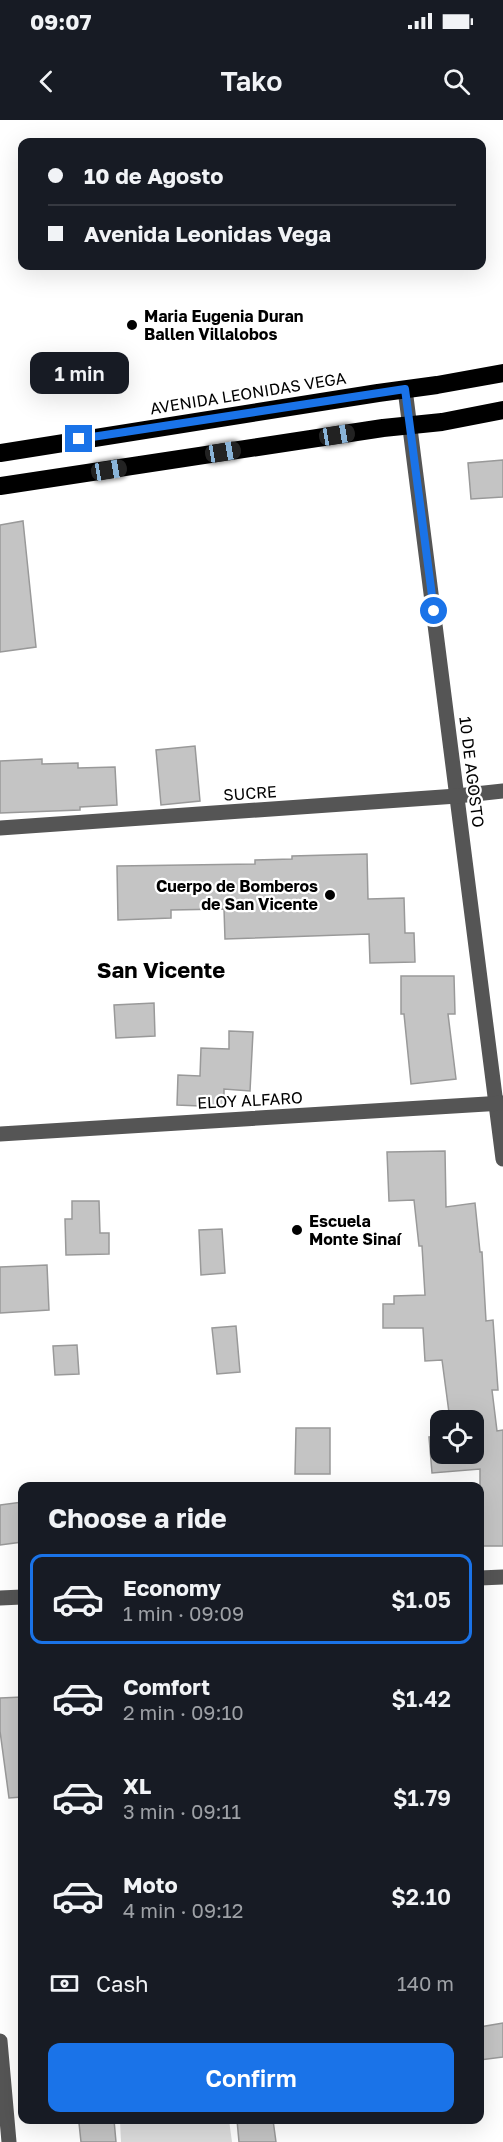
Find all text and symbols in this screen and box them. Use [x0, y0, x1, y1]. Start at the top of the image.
text: 09:07 [30, 8, 92, 35]
icon: back [30, 65, 63, 98]
text: Tako [221, 65, 282, 97]
icon: search [440, 65, 473, 98]
text: 10 de Agosto [84, 162, 223, 189]
text: Avenida Leonidas Vega [84, 220, 331, 247]
place label: Maria Eugenia Duran Ballen Villalobos [144, 306, 303, 344]
marker: Maria Eugenia Duran Ballen Villalobos [125, 318, 139, 332]
callout: 1 min [29, 352, 128, 394]
text: 1 min [54, 361, 105, 385]
street label: AVENIDA LEONIDAS VEGA [149, 368, 348, 418]
car [318, 423, 356, 447]
route end [65, 425, 92, 452]
car [204, 440, 242, 464]
car [90, 458, 128, 482]
route start [420, 597, 447, 624]
street label: 10 DE AGOSTO [455, 715, 489, 829]
street label: SUCRE [223, 781, 277, 805]
place label: Cuerpo de Bomberos de San Vicente [156, 876, 318, 914]
marker: Cuerpo de Bomberos de San Vicente [323, 888, 337, 902]
district label: San Vicente [97, 956, 225, 983]
street label: ELOY ALFARO [197, 1087, 303, 1113]
place label: Escuela Monte Sinaí [309, 1211, 402, 1249]
marker: Escuela Monte Sinaí [290, 1223, 304, 1237]
map controls [430, 1410, 484, 1464]
button: locate [430, 1410, 484, 1464]
text: Choose a ride [48, 1502, 227, 1534]
icon: car [51, 1572, 105, 1626]
text: Economy [123, 1574, 221, 1601]
text: $1.05 [391, 1586, 451, 1613]
text: 1 min · 09:09 [123, 1601, 244, 1625]
icon: car [51, 1671, 105, 1725]
text: Comfort [123, 1673, 210, 1700]
text: $1.42 [392, 1685, 451, 1712]
text: 2 min · 09:10 [123, 1700, 244, 1724]
icon: car [51, 1770, 105, 1824]
text: XL [123, 1772, 151, 1799]
text: $1.79 [393, 1784, 451, 1811]
text: 3 min · 09:11 [123, 1799, 241, 1823]
icon: car [51, 1869, 105, 1923]
text: Moto [123, 1871, 178, 1898]
text: $2.10 [391, 1883, 451, 1910]
text: 4 min · 09:12 [123, 1898, 243, 1922]
icon: cash [48, 1967, 81, 2000]
text: Cash [96, 1970, 149, 1997]
text: 140 m [397, 1971, 454, 1995]
button: Confirm [48, 2043, 454, 2112]

